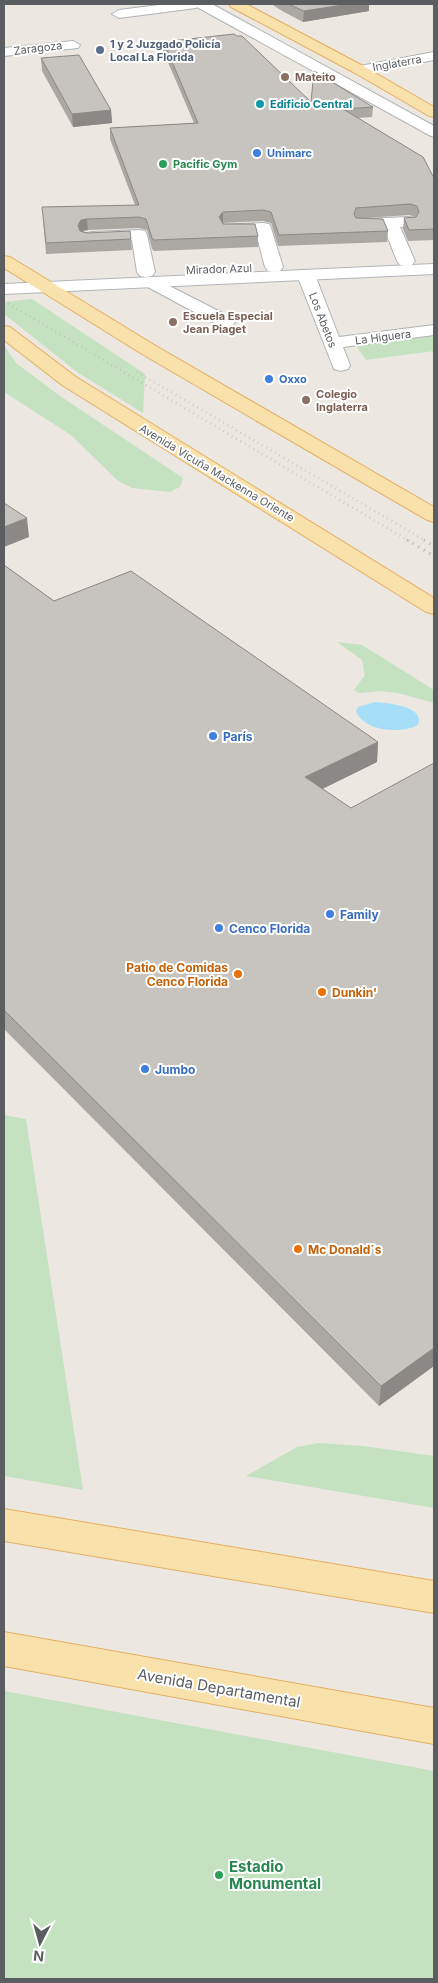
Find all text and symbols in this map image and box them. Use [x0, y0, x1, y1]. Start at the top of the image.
place label: 1 y 2 Juzgado Policía Local La Florida [110, 37, 221, 64]
street label: Zaragoza [13, 38, 63, 58]
marker: 1 y 2 Juzgado Policía Local La Florida [94, 44, 106, 56]
street label: Inglaterra [371, 52, 423, 74]
place label: Mateito [295, 70, 336, 84]
marker: Mateito [279, 71, 291, 83]
place label: Edificio Central [270, 97, 352, 111]
marker: Edificio Central [254, 98, 266, 110]
place label: Unimarc [267, 146, 313, 160]
marker: Unimarc [251, 147, 263, 159]
place label: Pacific Gym [173, 157, 237, 171]
marker: Pacific Gym [157, 158, 169, 170]
street label: Mirador Azul [186, 261, 252, 277]
street label: Los Abetos [306, 290, 340, 350]
place label: Escuela Especial Jean Piaget [183, 309, 273, 336]
marker: Escuela Especial Jean Piaget [167, 316, 179, 328]
street label: La Higuera [354, 327, 412, 347]
place label: Oxxo [279, 372, 307, 386]
marker: Oxxo [263, 373, 275, 385]
place label: Colegio Inglaterra [316, 387, 368, 414]
marker: Colegio Inglaterra [300, 394, 312, 406]
street label: Avenida Vicuña Mackenna Oriente [137, 421, 297, 525]
place label: París [223, 729, 253, 744]
marker: París [207, 730, 219, 742]
place label: Family [340, 907, 379, 922]
marker: Family [324, 908, 336, 920]
place label: Cenco Florida [229, 921, 310, 936]
marker: Cenco Florida [213, 922, 225, 934]
place label: Patio de Comidas Cenco Florida [126, 960, 228, 989]
marker: Patio de Comidas Cenco Florida [232, 968, 244, 980]
place label: Dunkin' [332, 985, 377, 1000]
marker: Dunkin' [316, 986, 328, 998]
place label: Jumbo [155, 1062, 195, 1077]
marker: Jumbo [139, 1063, 151, 1075]
place label: Mc Donald´s [308, 1242, 382, 1257]
marker: Mc Donald´s [292, 1243, 304, 1255]
street label: Avenida Departamental [136, 1664, 302, 1712]
place label: Estadio Monumental [229, 1857, 321, 1893]
marker: Estadio Monumental [213, 1869, 225, 1881]
north arrow [15, 1918, 65, 1968]
text: N [32, 1947, 45, 1965]

